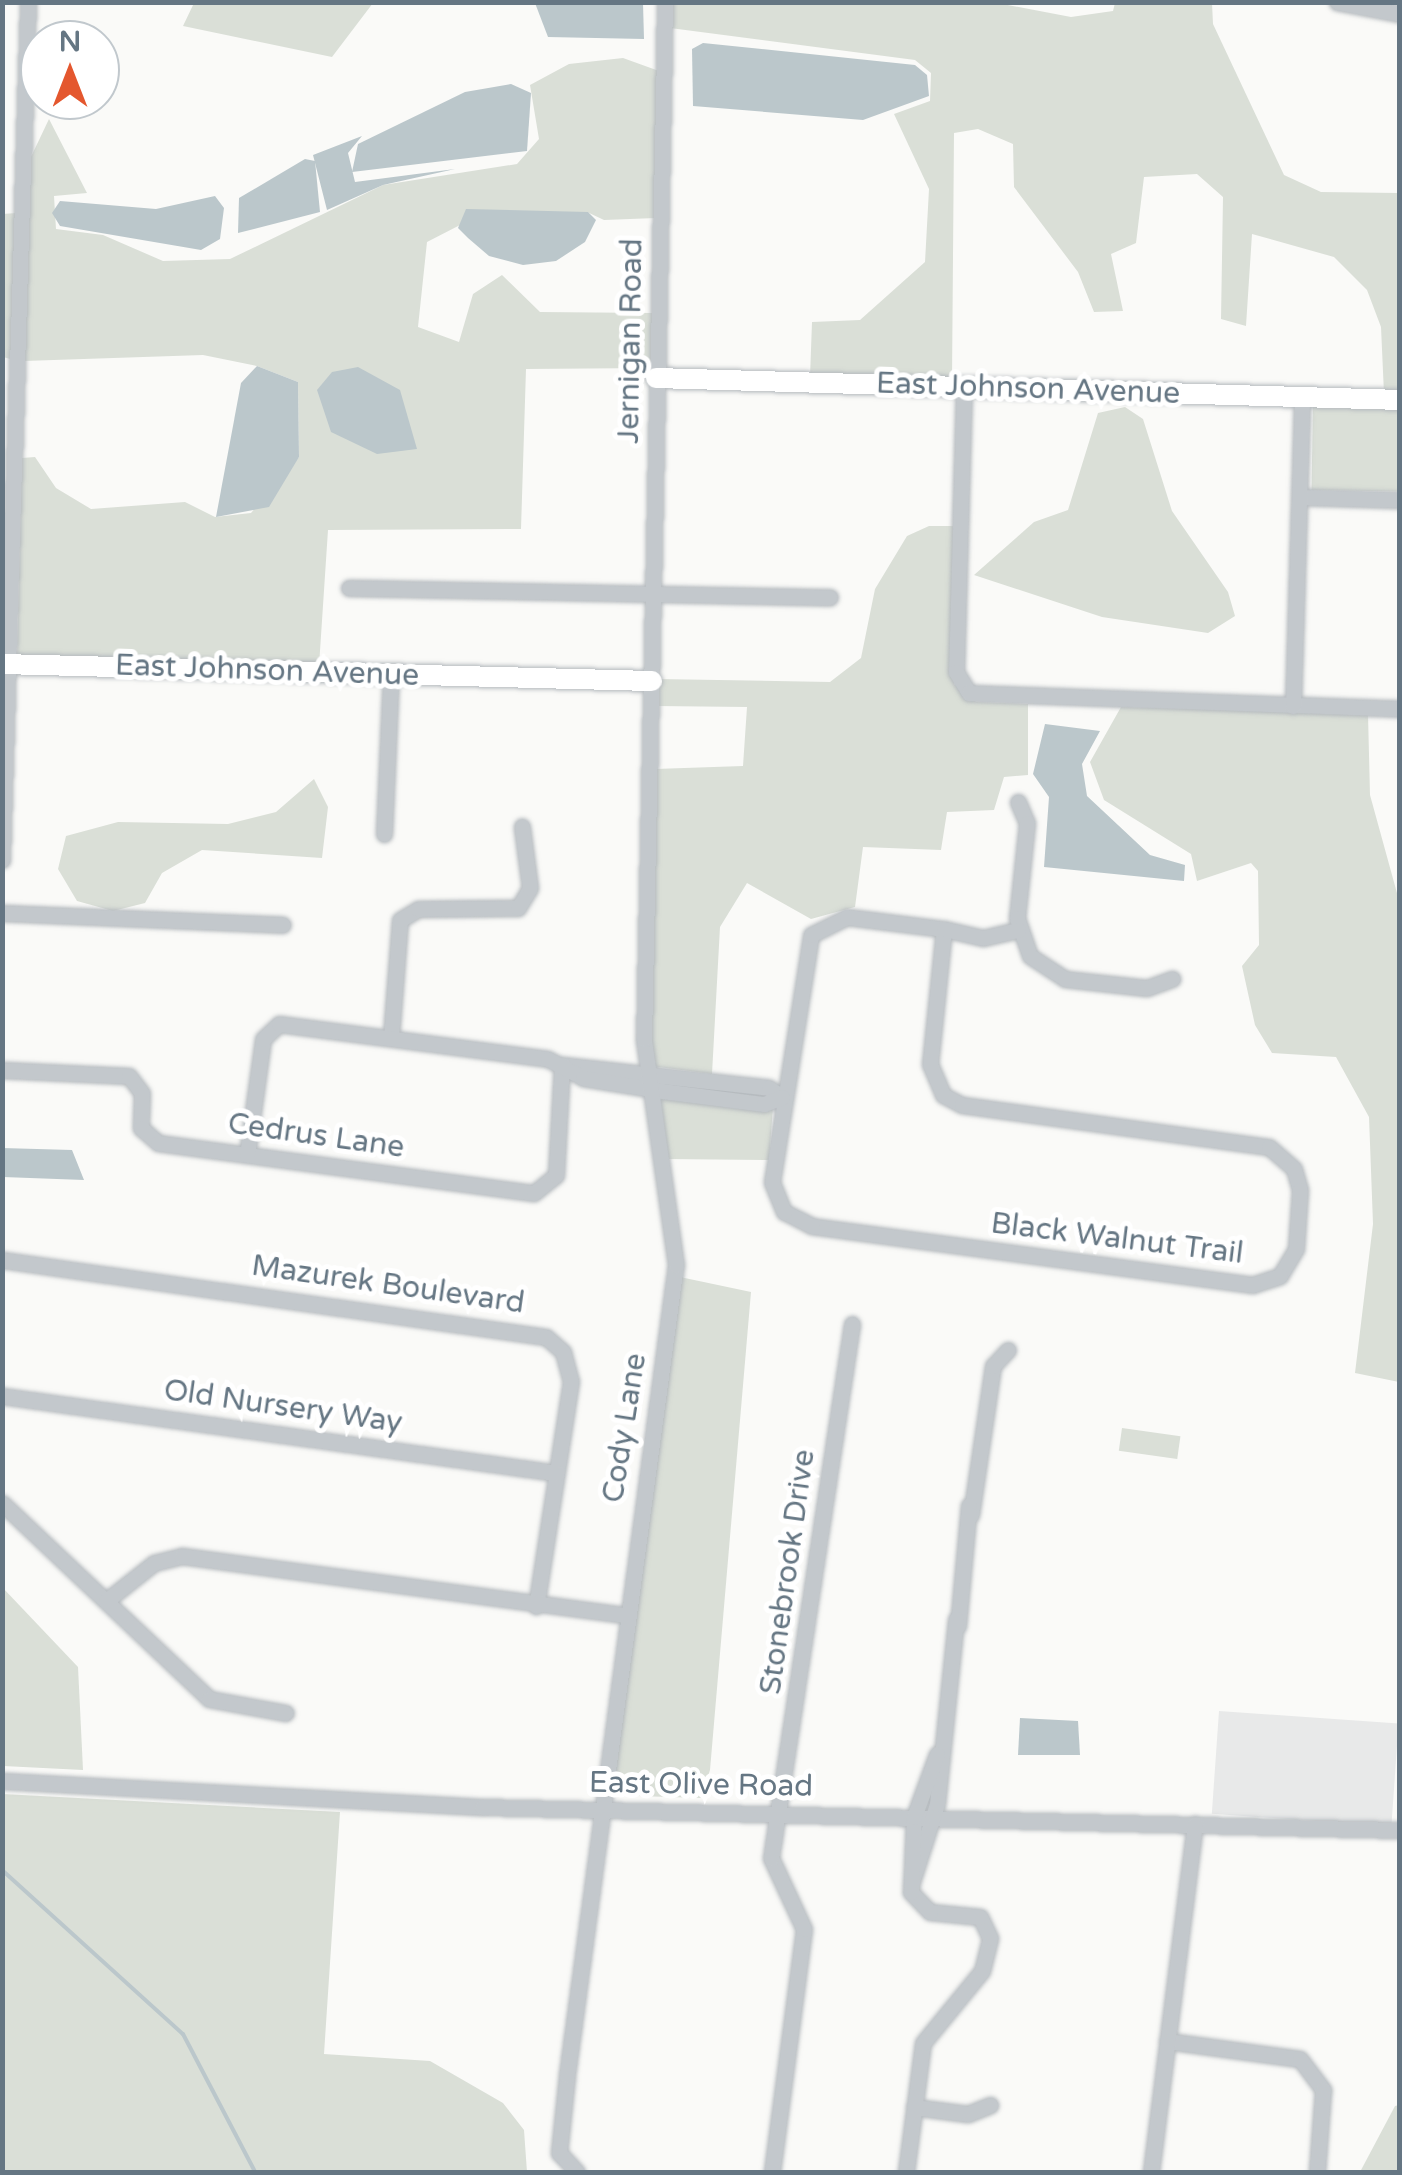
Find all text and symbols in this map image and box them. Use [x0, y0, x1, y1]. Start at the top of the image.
north arrow [20, 20, 120, 120]
text: N [59, 25, 81, 59]
street label: Jernigan Road [611, 238, 651, 444]
street label: East Johnson Avenue [875, 366, 1181, 412]
street label: East Johnson Avenue [114, 648, 420, 694]
street label: Cedrus Lane [226, 1106, 406, 1166]
street label: Black Walnut Trail [989, 1206, 1245, 1272]
street label: Mazurek Boulevard [249, 1248, 527, 1322]
street label: Cody Lane [595, 1351, 655, 1505]
street label: Old Nursery Way [161, 1372, 405, 1442]
street label: Stonebrook Drive [753, 1447, 823, 1697]
street label: East Olive Road [589, 1765, 813, 1805]

